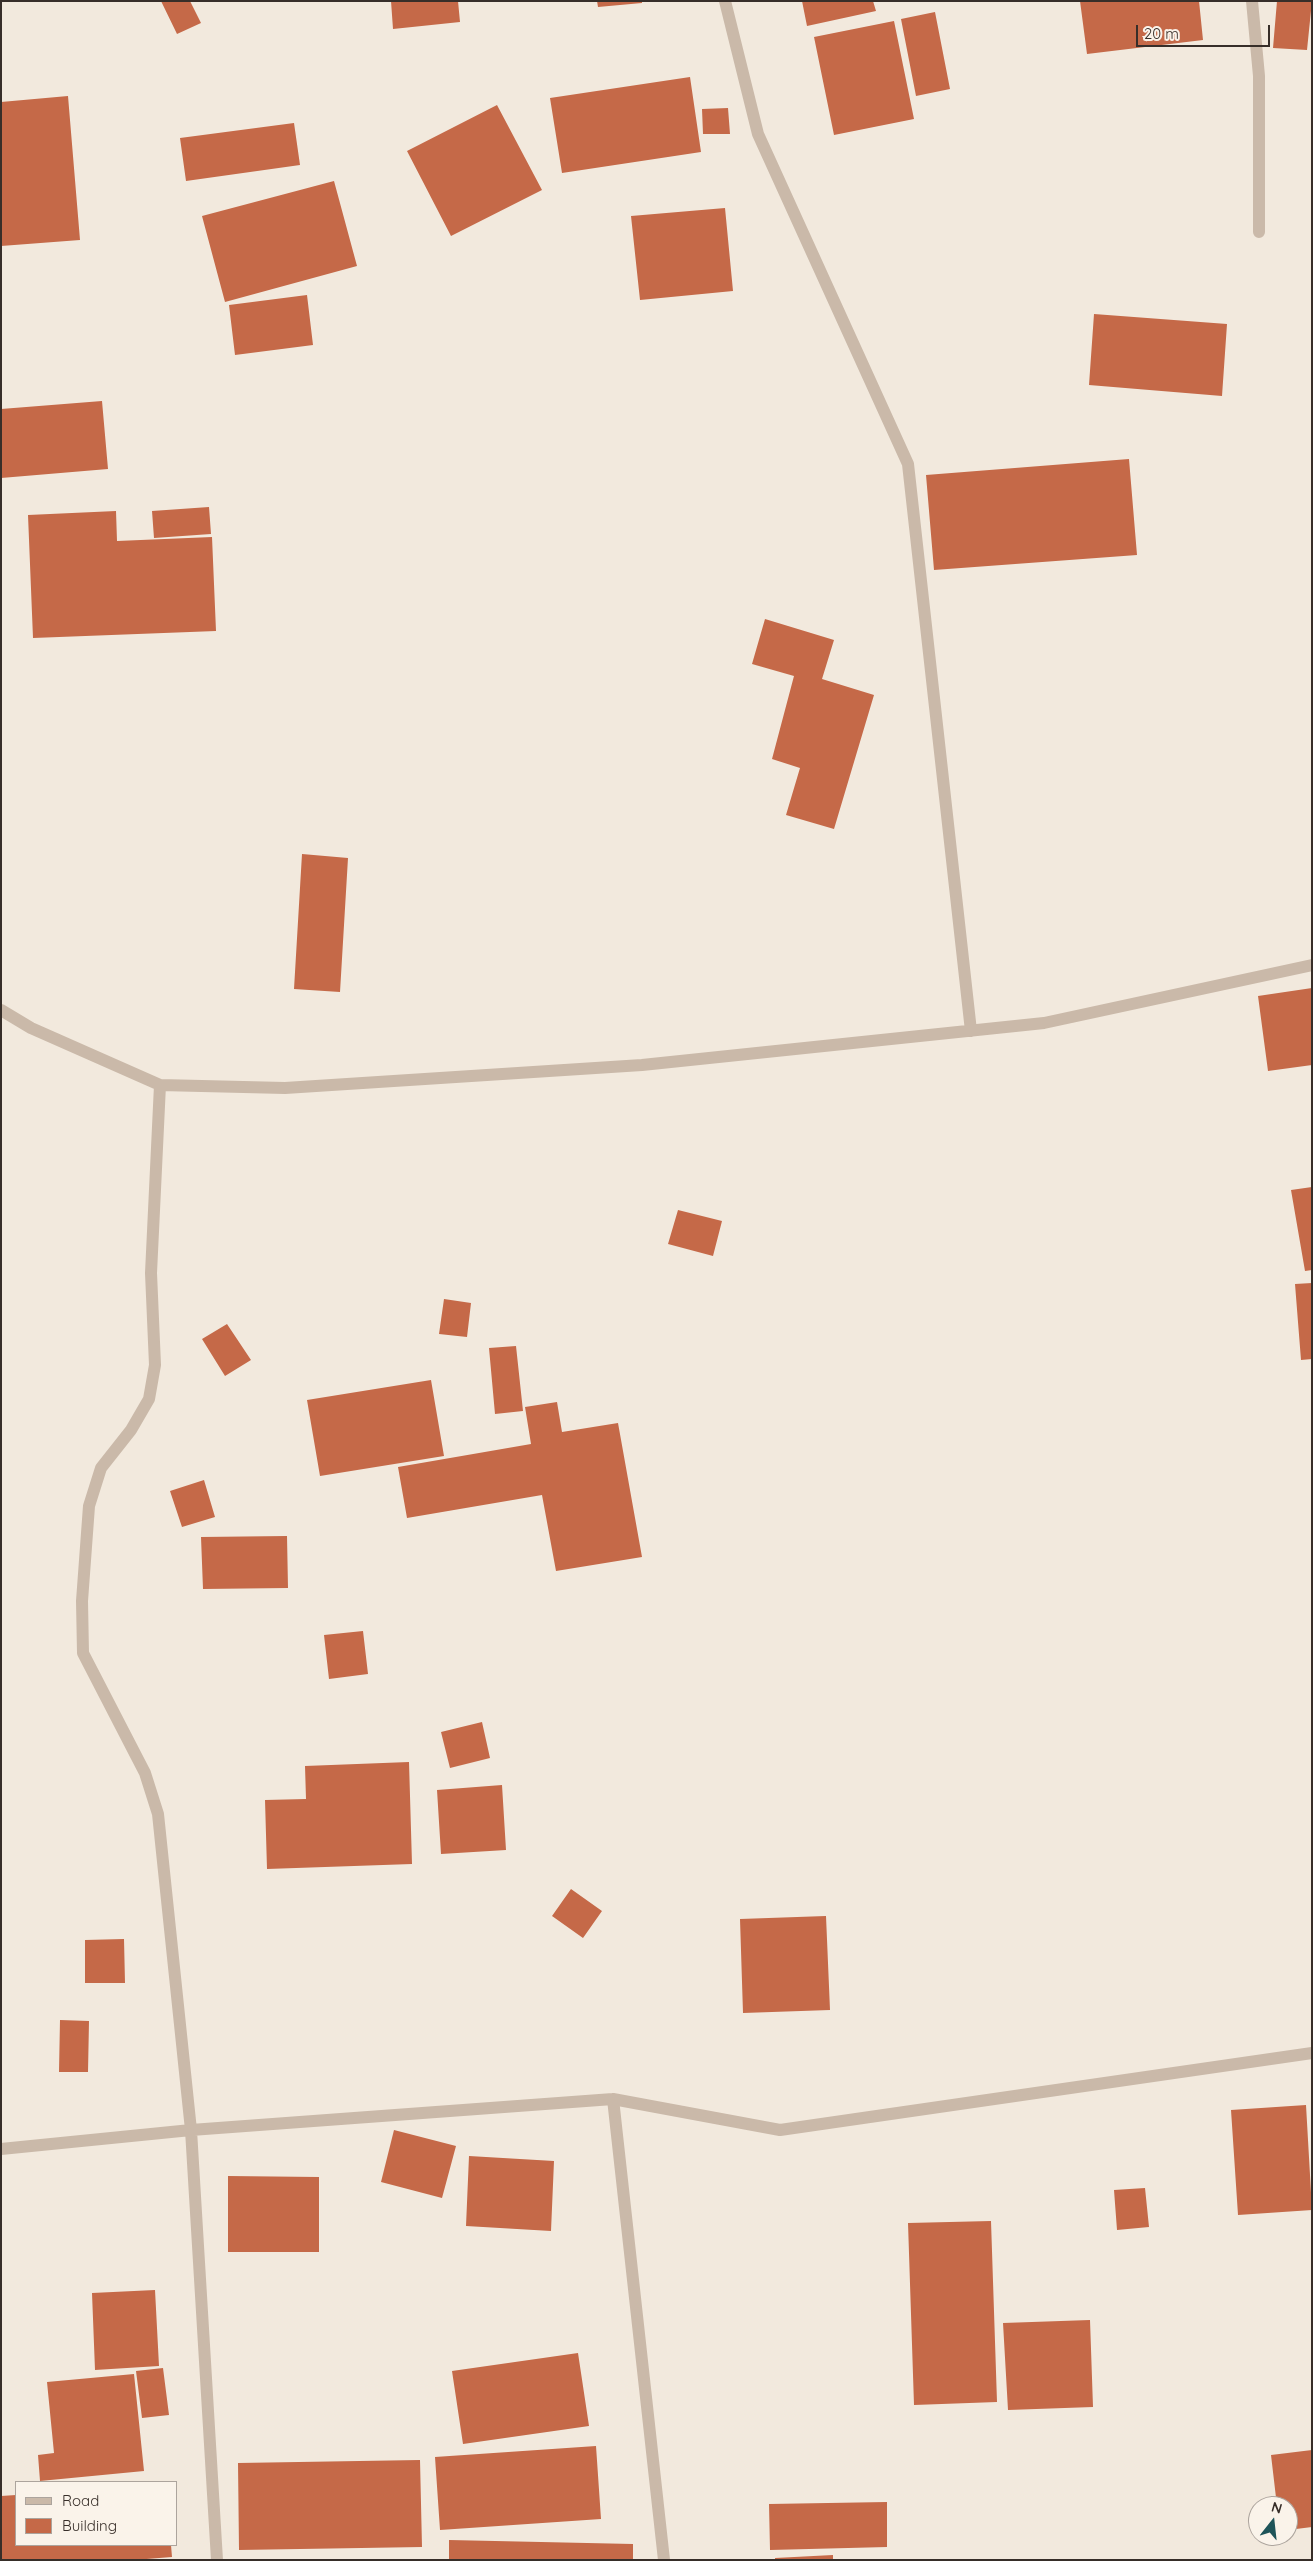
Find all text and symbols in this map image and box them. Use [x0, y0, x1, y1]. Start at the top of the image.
scale bar [1138, 15, 1272, 47]
text: 20 m [1144, 24, 1179, 43]
legend [15, 2481, 178, 2546]
text: Road [62, 2491, 99, 2510]
north arrow [1248, 2496, 1298, 2546]
text: N [1269, 2497, 1284, 2518]
text: Building [62, 2516, 117, 2535]

